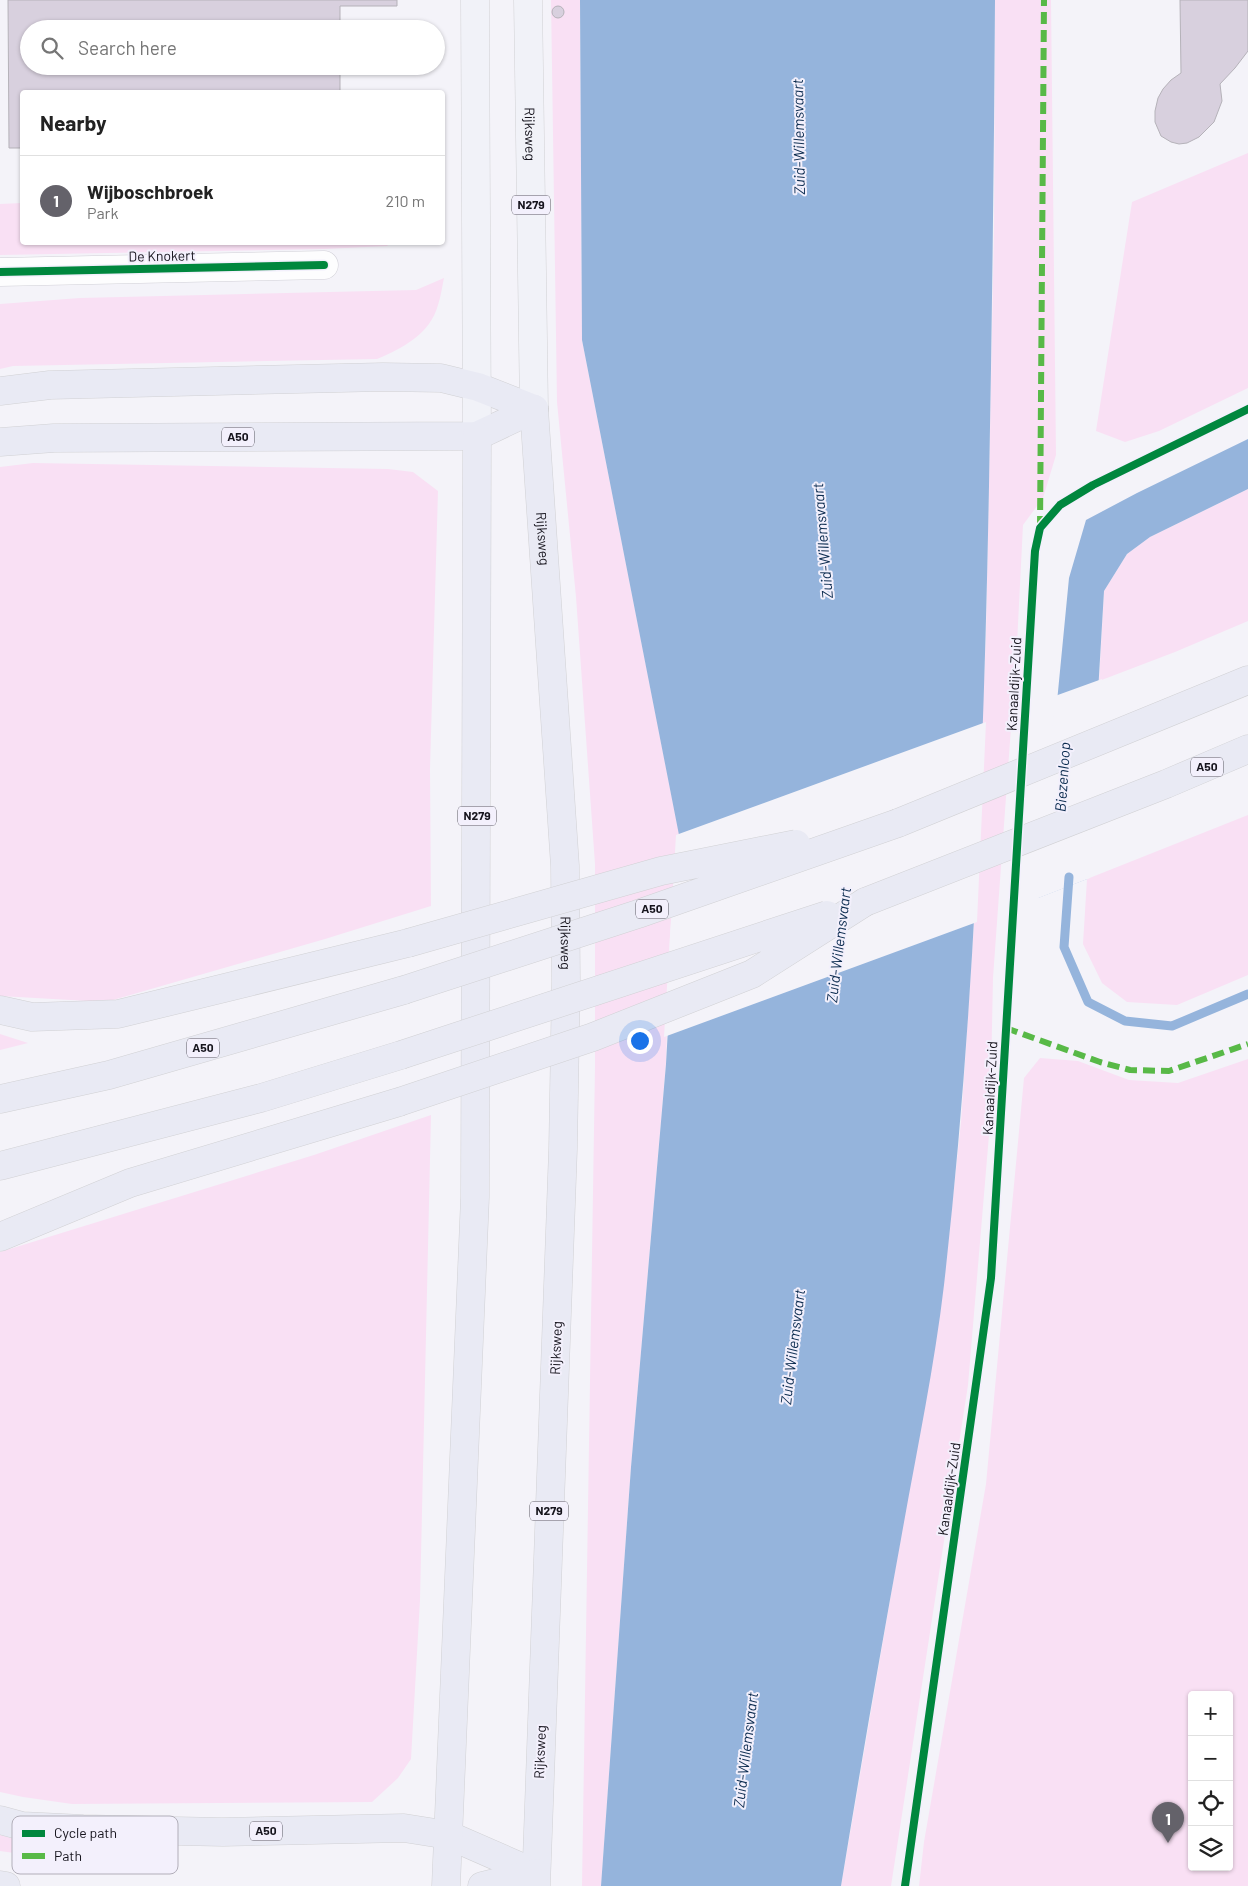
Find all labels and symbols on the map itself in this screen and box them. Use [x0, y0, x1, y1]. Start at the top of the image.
water label: Zuid-Willemsvaart [788, 78, 808, 195]
street label: Rijksweg [522, 107, 539, 161]
road number: N279 [512, 196, 550, 214]
street label: De Knokert [128, 246, 196, 265]
road number: A50 [222, 428, 254, 447]
water label: Zuid-Willemsvaart [808, 482, 836, 600]
street label: Rijksweg [533, 511, 554, 566]
street label: Kanaaldijk-Zuid [1003, 637, 1024, 731]
water label: Biezenloop [1051, 741, 1073, 812]
road number: A50 [1191, 758, 1223, 776]
road number: N279 [458, 806, 496, 826]
water label: Zuid-Willemsvaart [822, 886, 854, 1004]
road number: A50 [636, 900, 668, 919]
street label: Rijksweg [557, 916, 575, 970]
your location [627, 1028, 653, 1054]
road number: A50 [187, 1038, 219, 1058]
street label: Kanaaldijk-Zuid [979, 1041, 1000, 1135]
water label: Zuid-Willemsvaart [776, 1288, 808, 1406]
street label: Rijksweg [546, 1321, 565, 1375]
street label: Kanaaldijk-Zuid [934, 1441, 963, 1537]
road number: N279 [530, 1502, 568, 1520]
water label: Zuid-Willemsvaart [729, 1691, 761, 1809]
street label: Rijksweg [530, 1725, 549, 1779]
pin: 1 [1152, 1802, 1184, 1843]
legend [12, 1816, 178, 1874]
road number: A50 [250, 1822, 282, 1840]
text: Cycle path [54, 1824, 117, 1841]
text: Path [54, 1847, 82, 1864]

